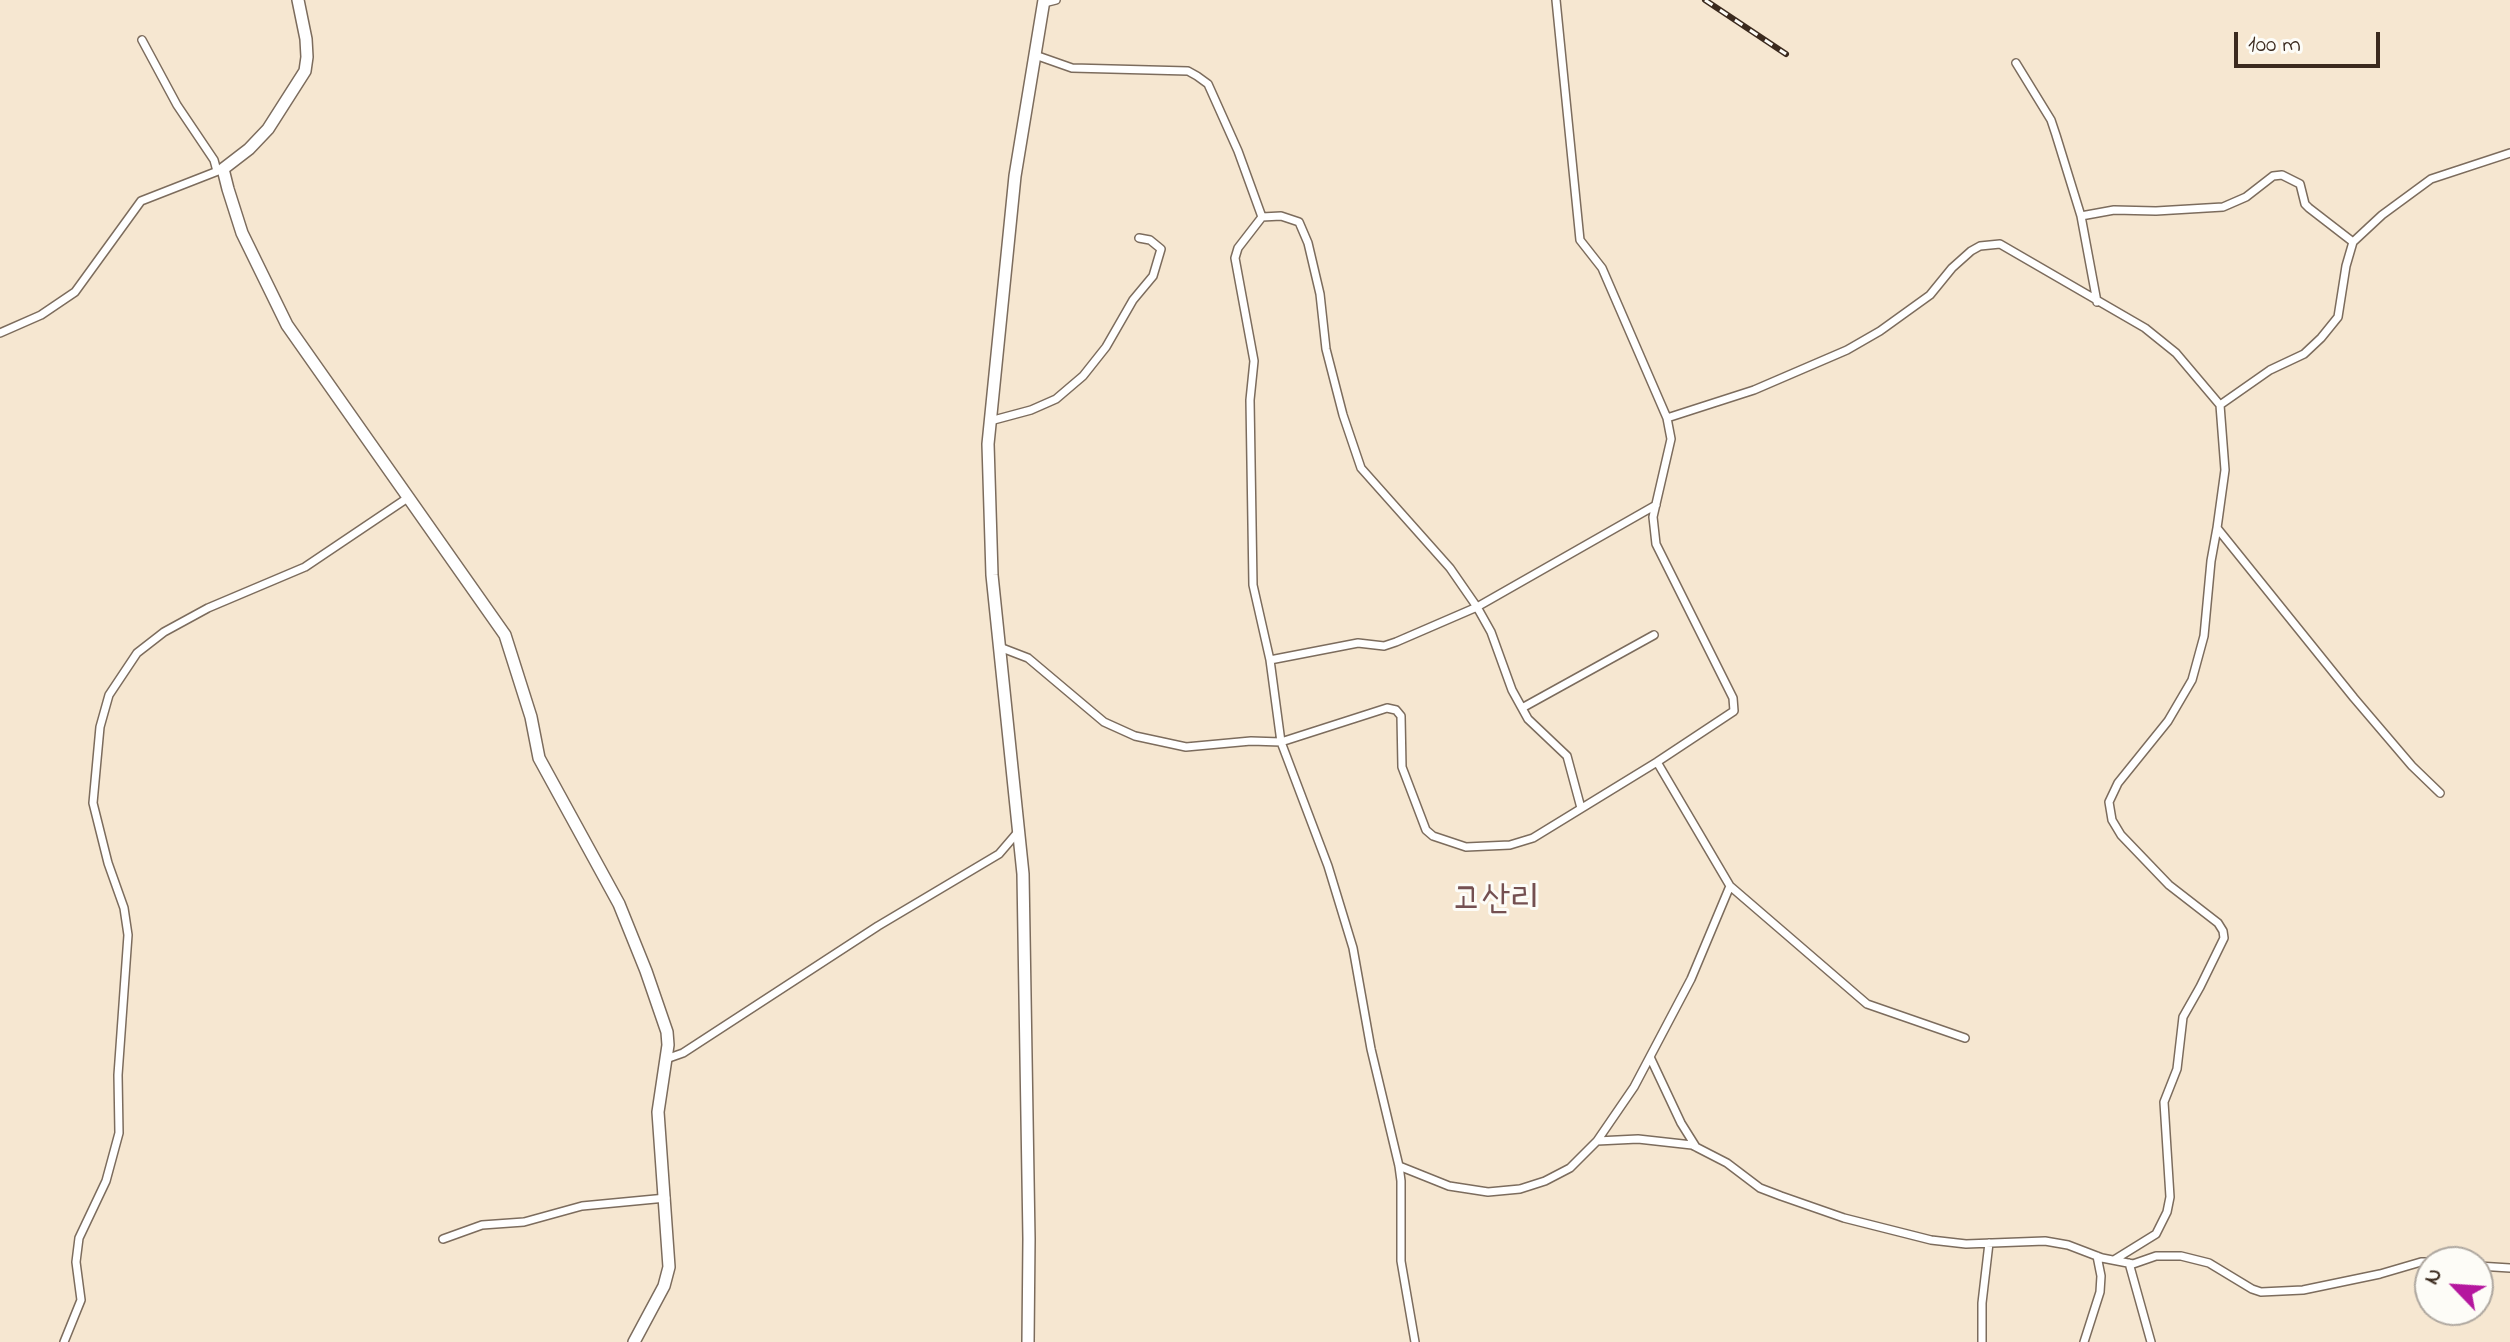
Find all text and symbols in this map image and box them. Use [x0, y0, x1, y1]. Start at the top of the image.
scale bar [2238, 16, 2384, 66]
text: 100 m [2248, 28, 2301, 63]
district label: 고산리 [1453, 881, 1539, 925]
north arrow [2414, 1246, 2494, 1326]
text: N [2416, 1263, 2452, 1290]

